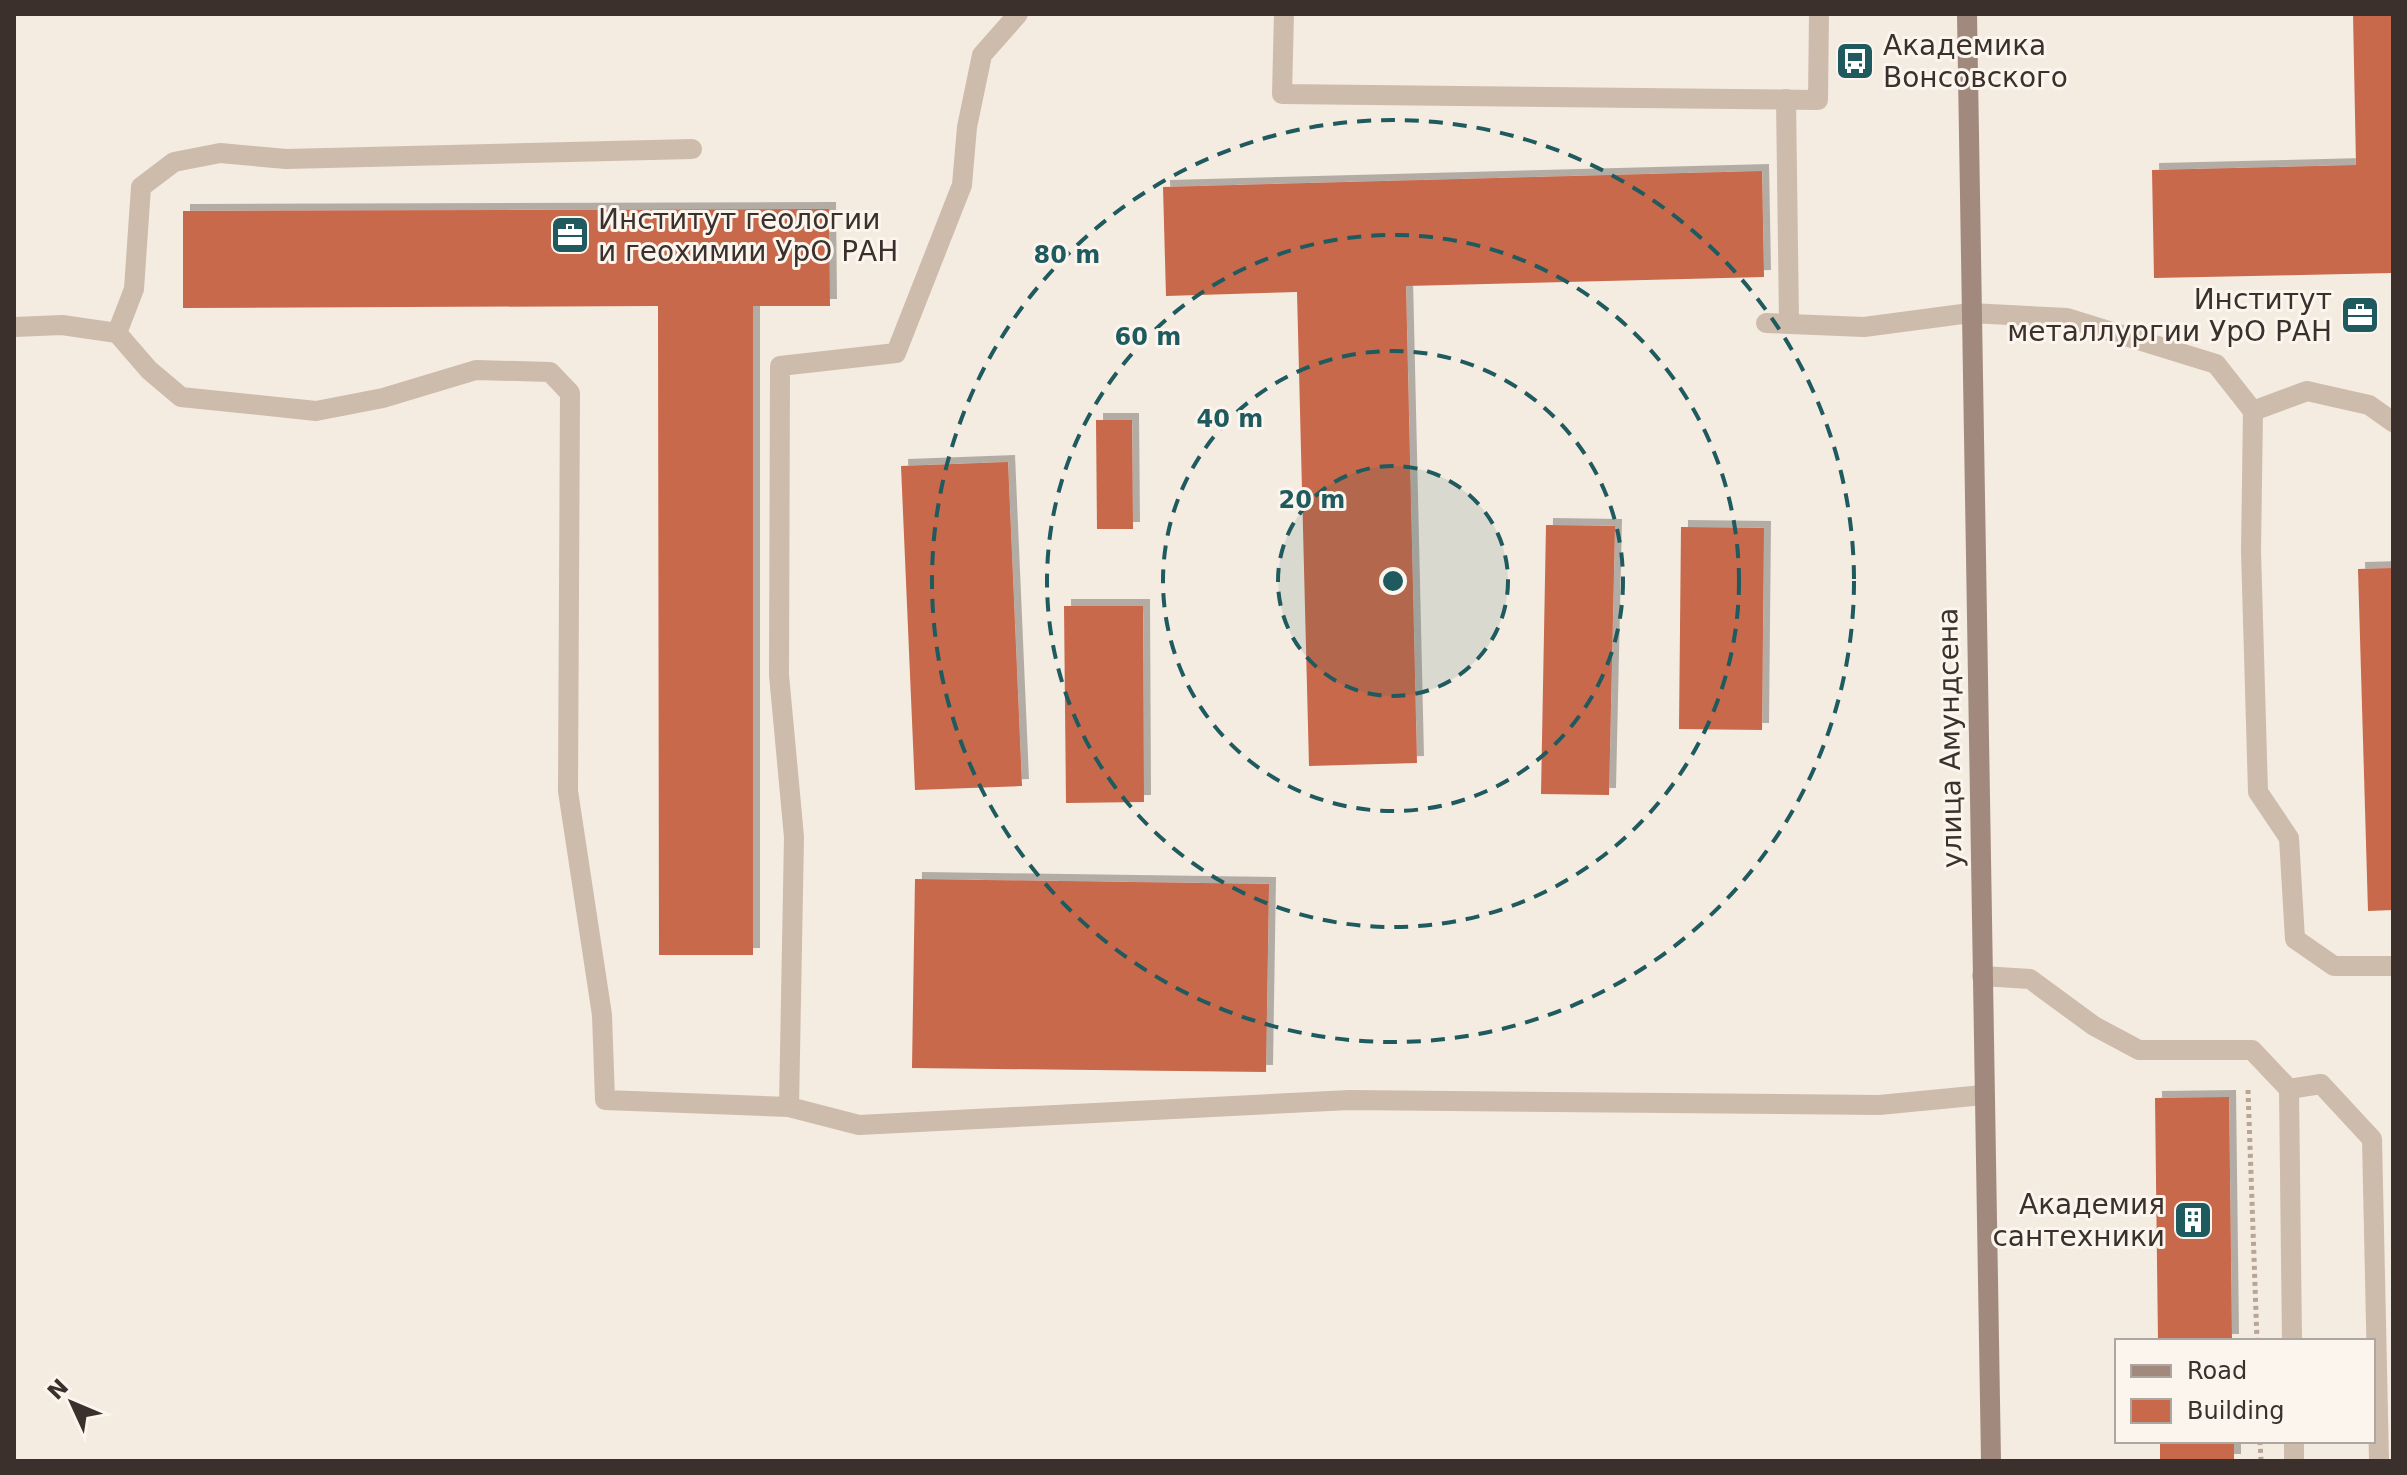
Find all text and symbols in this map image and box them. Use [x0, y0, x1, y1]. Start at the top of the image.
place label: Академика Вонсовского [1883, 29, 2068, 94]
bus stop icon: Академика Вонсовского [1834, 40, 1876, 82]
place label: Институт геологии и геохимии УрО РАН [598, 203, 898, 268]
office icon: Институт геологии и геохимии УрО РАН [549, 214, 591, 256]
text: 80 m [1034, 241, 1100, 269]
place label: Институт металлургии УрО РАН [2007, 283, 2332, 348]
office icon: Институт металлургии УрО РАН [2339, 294, 2381, 336]
text: 60 m [1115, 323, 1181, 351]
text: 40 m [1197, 405, 1263, 433]
text: 20 m [1279, 486, 1345, 514]
centre of rings [1379, 567, 1407, 595]
street label: улица Амундсена [1931, 608, 1969, 868]
place label: Академия сантехники [1992, 1188, 2165, 1253]
building icon: Академия сантехники [2172, 1199, 2214, 1241]
legend [2115, 1339, 2375, 1443]
text: Road [2187, 1357, 2247, 1385]
north arrow [32, 1363, 112, 1443]
text: N [43, 1374, 73, 1405]
text: Building [2187, 1397, 2284, 1425]

